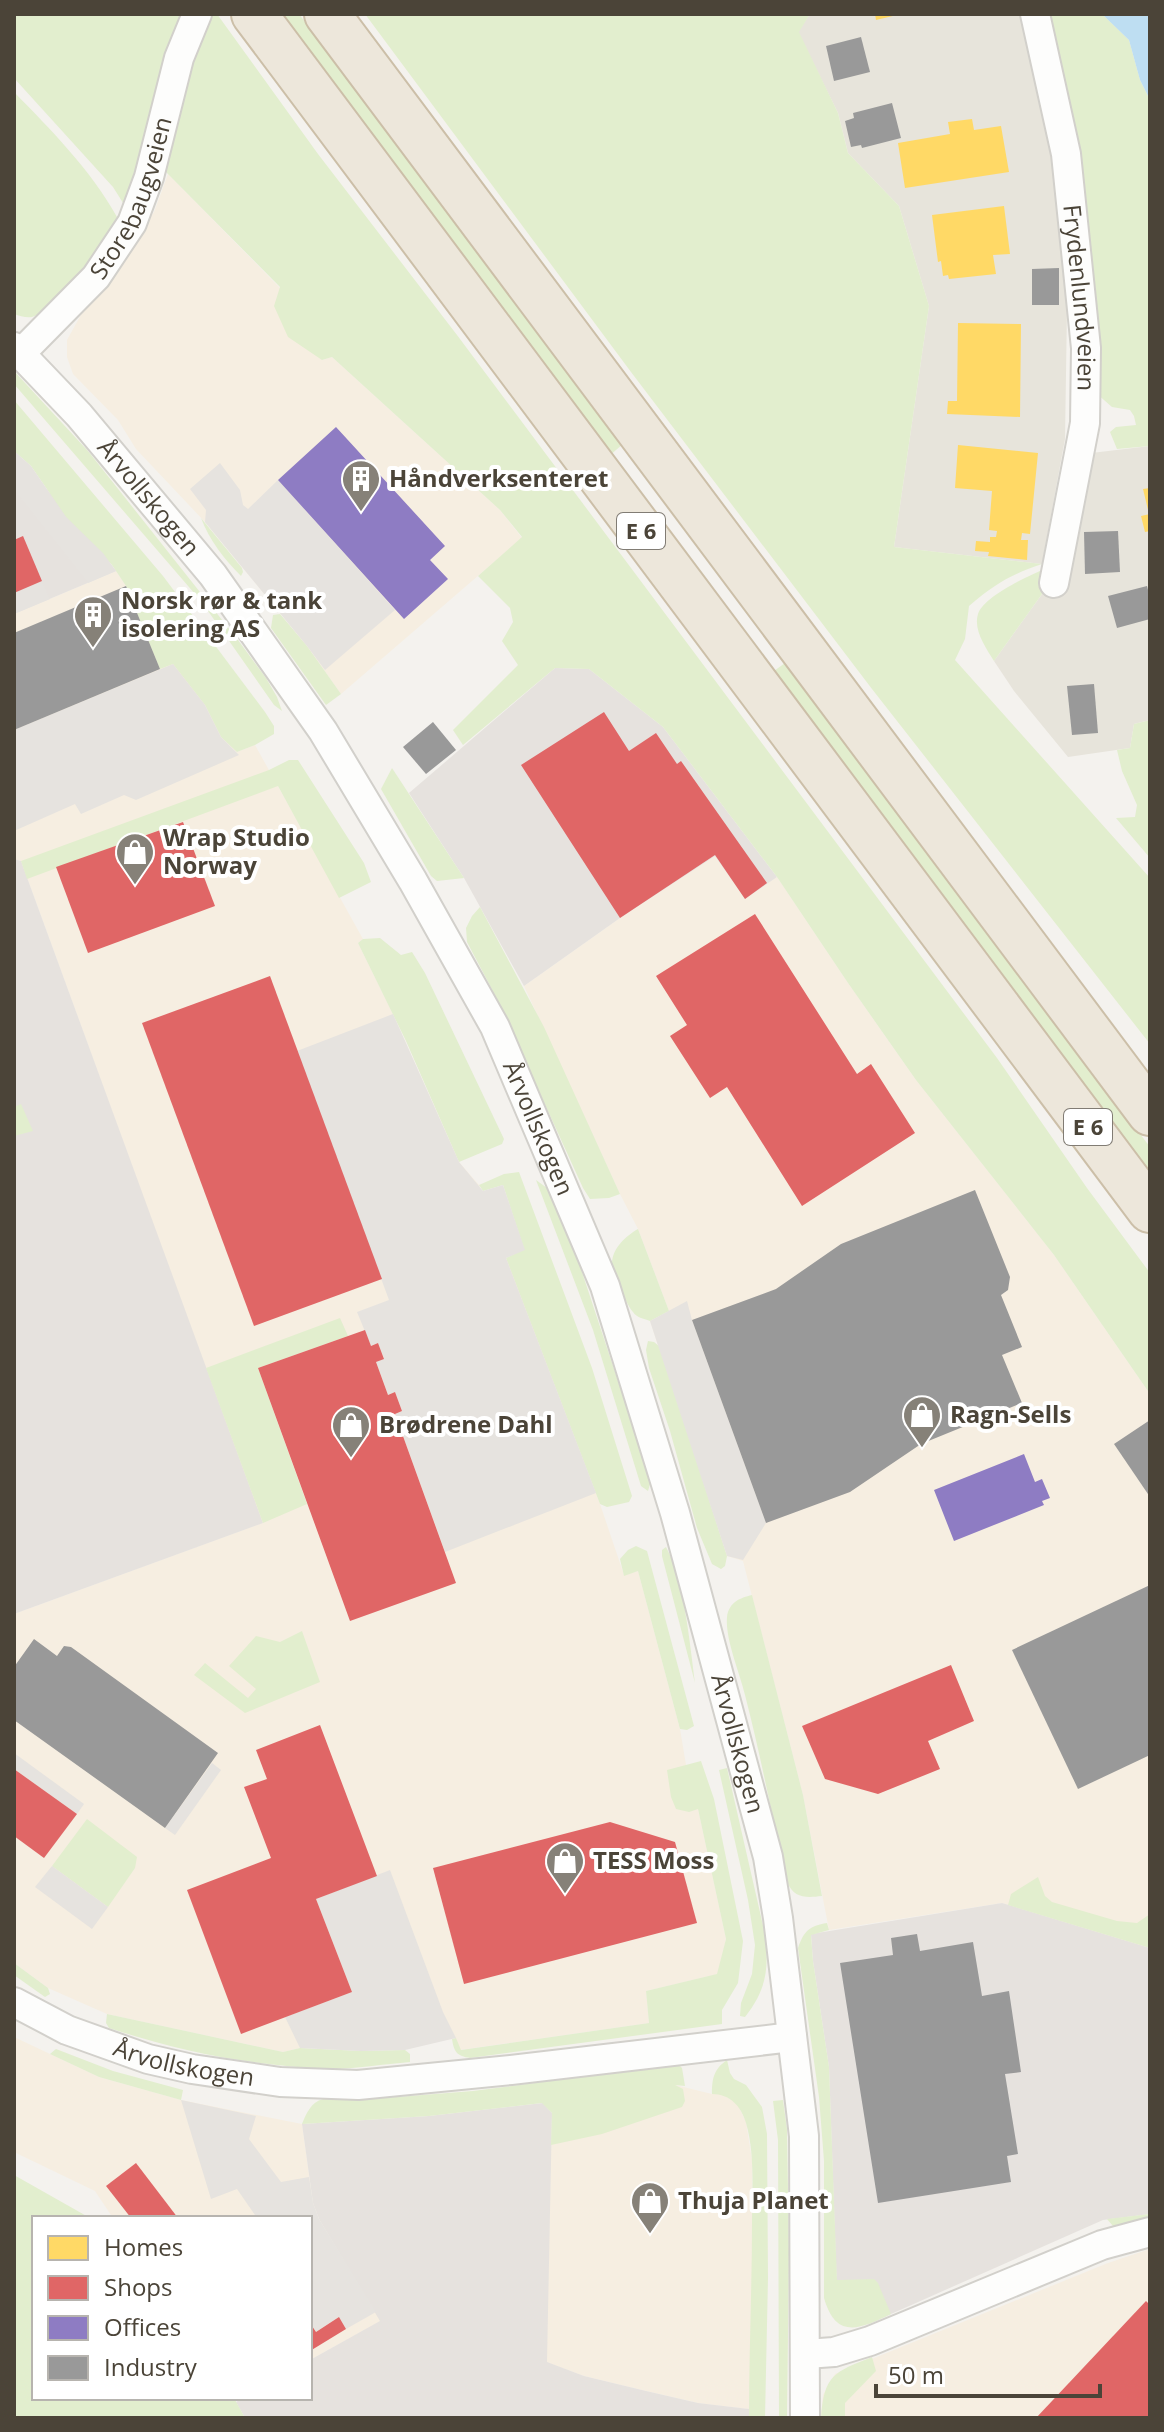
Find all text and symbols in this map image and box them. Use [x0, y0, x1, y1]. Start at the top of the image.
street label: Storebaugveien [81, 113, 179, 285]
street label: Frydenlundveien [1056, 203, 1104, 391]
street label: Årvollskogen [91, 431, 208, 562]
building icon: Håndverksenteret [340, 458, 382, 513]
place label: Håndverksenteret [389, 461, 608, 494]
road number: E 6 [617, 513, 665, 549]
place label: Norsk rør & tank isolering AS [121, 583, 322, 644]
building icon: Norsk rør & tank isolering AS [72, 594, 114, 649]
place label: Wrap Studio Norway [163, 820, 310, 881]
shop icon: Wrap Studio Norway [114, 831, 156, 886]
street label: Årvollskogen [496, 1055, 583, 1200]
road number: E 6 [1064, 1109, 1112, 1145]
shop icon: Ragn-Sells [901, 1394, 943, 1449]
place label: Ragn-Sells [950, 1397, 1071, 1430]
shop icon: Brødrene Dahl [330, 1404, 372, 1459]
place label: Brødrene Dahl [379, 1407, 553, 1440]
street label: Årvollskogen [704, 1670, 773, 1817]
shop icon: TESS Moss [544, 1840, 586, 1895]
place label: TESS Moss [593, 1843, 714, 1876]
street label: Årvollskogen [109, 2030, 257, 2093]
shop icon: Thuja Planet [629, 2180, 671, 2235]
place label: Thuja Planet [678, 2183, 829, 2216]
legend [32, 2216, 312, 2400]
text: Homes [104, 2230, 183, 2263]
text: Shops [104, 2270, 172, 2303]
text: Offices [104, 2310, 181, 2343]
scale bar [876, 2348, 1100, 2398]
text: Industry [104, 2350, 198, 2383]
text: 50 m [888, 2358, 944, 2391]

